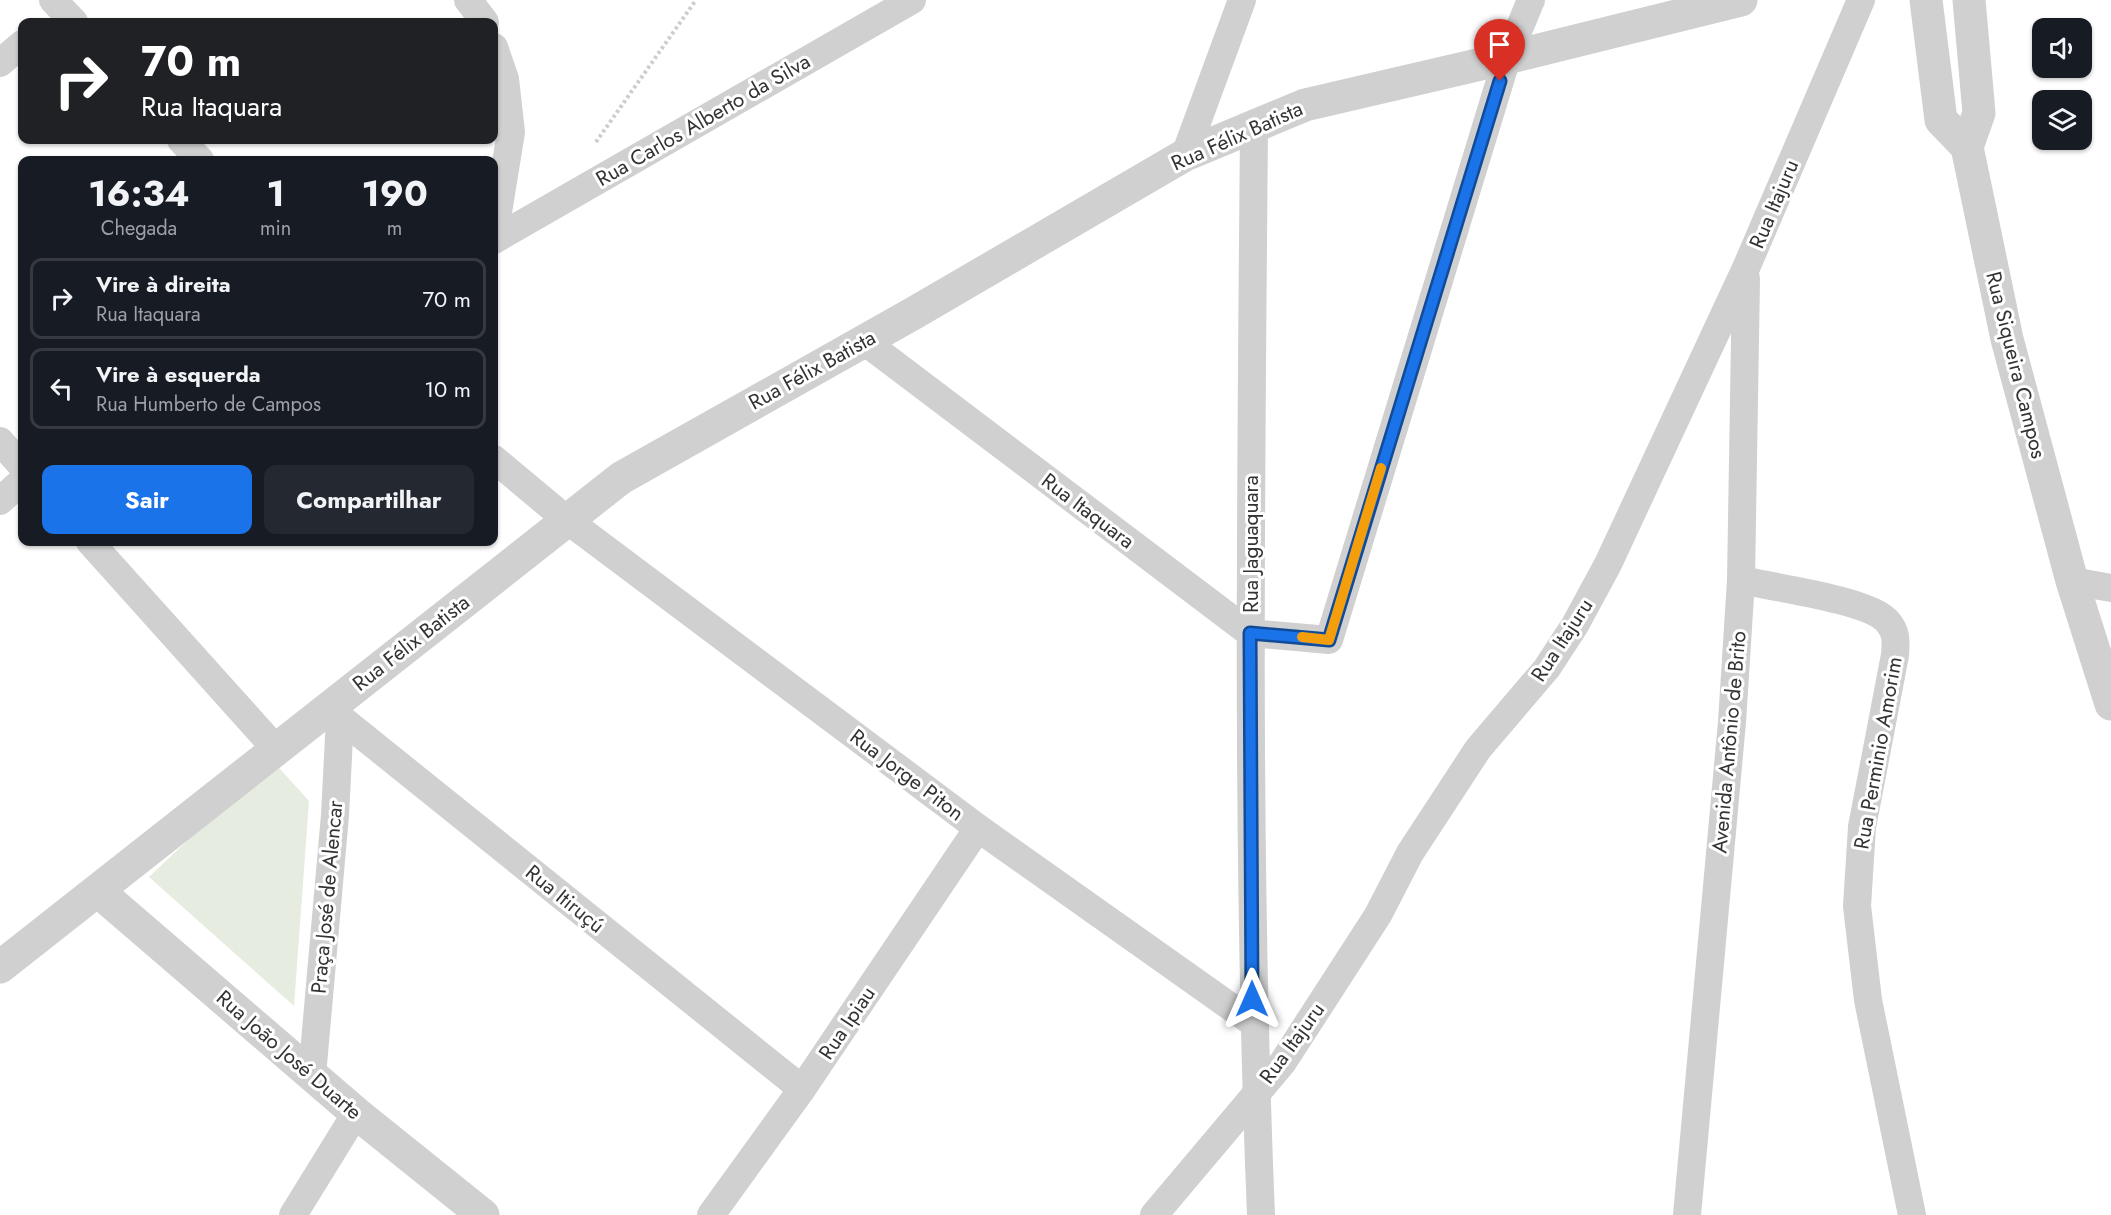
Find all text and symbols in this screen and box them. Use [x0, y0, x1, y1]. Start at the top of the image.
map controls [2032, 18, 2092, 150]
button: sound [2032, 18, 2092, 78]
pin [1474, 19, 1525, 81]
icon: arrive [1483, 28, 1516, 61]
text: 70 m [141, 31, 241, 92]
icon: right [42, 42, 120, 120]
street label: Rua Carlos Alberto da Silva [590, 46, 816, 194]
text: Rua Itaquara [141, 87, 282, 126]
button: layers [2032, 90, 2092, 150]
street label: Rua Félix Batista [1166, 94, 1308, 178]
street label: Rua Itajuru [1742, 155, 1806, 253]
text: 16:34 [88, 167, 190, 219]
text: 1 [266, 167, 285, 219]
text: 190 [362, 167, 428, 219]
text: Chegada [101, 214, 177, 243]
text: min [260, 214, 291, 243]
text: m [387, 214, 402, 243]
text: Vire à direita [96, 268, 231, 300]
street label: Rua Siqueira Campos [1978, 268, 2054, 462]
icon: right [45, 282, 78, 315]
text: 70 m [422, 283, 471, 315]
text: Rua Itaquara [96, 300, 201, 329]
street label: Rua Félix Batista [743, 323, 881, 417]
text: Vire à esquerda [96, 358, 261, 390]
icon: left [45, 372, 78, 405]
text: 10 m [424, 373, 471, 405]
text: Rua Humberto de Campos [96, 390, 321, 419]
button: Sair [42, 465, 252, 534]
button: Compartilhar [264, 465, 474, 534]
street label: Rua Itaquara [1035, 466, 1141, 556]
street label: Rua Jaguaquara [1236, 475, 1266, 613]
street label: Rua Félix Batista [346, 588, 476, 698]
street label: Rua Itajuru [1524, 592, 1600, 688]
street label: Avenida Antônio de Brito [1704, 630, 1754, 854]
street label: Rua Perminio Amorim [1846, 654, 1910, 852]
street label: Rua Jorge Piton [844, 722, 970, 828]
street label: Praça José de Alencar [304, 798, 350, 995]
street label: Rua Itiruçú [519, 858, 611, 940]
position arrow [1220, 967, 1284, 1031]
street label: Rua Ipiau [811, 980, 883, 1066]
street label: Rua João José Duarte [210, 983, 368, 1127]
street label: Rua Itajuru [1252, 996, 1332, 1090]

